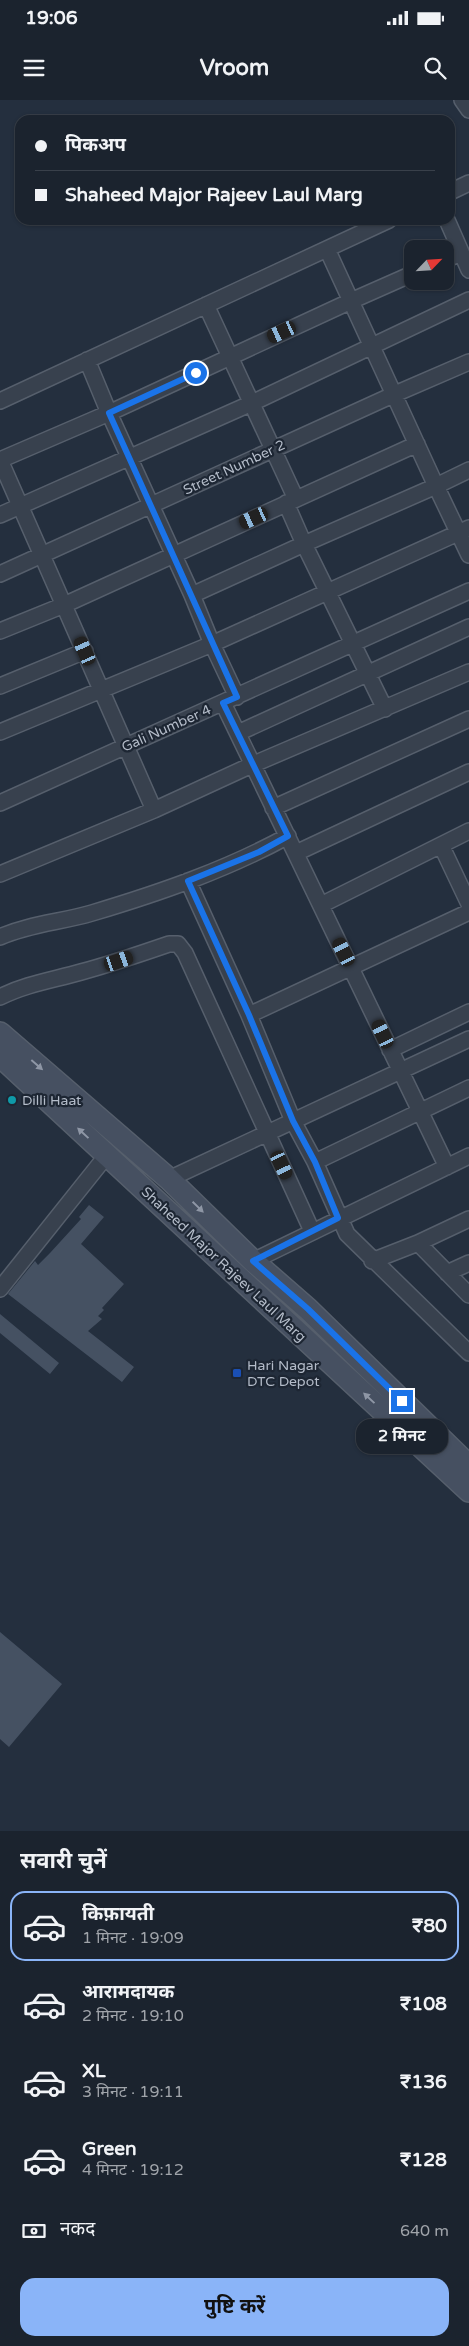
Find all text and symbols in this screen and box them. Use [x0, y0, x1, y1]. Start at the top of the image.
text: 19:06 [25, 7, 78, 29]
icon: menu [20, 54, 48, 82]
icon: search [421, 54, 449, 82]
text: Vroom [200, 55, 269, 81]
text: पिकअप [65, 134, 126, 156]
text: Shaheed Major Rajeev Laul Marg [65, 184, 363, 206]
north arrow [404, 240, 454, 290]
map controls [404, 240, 454, 290]
car [265, 319, 298, 345]
route start [185, 362, 207, 384]
street label: Street Number 2 [180, 436, 288, 499]
car [237, 505, 270, 531]
car [72, 634, 97, 668]
street label: Gali Number 4 [119, 701, 214, 756]
car [330, 935, 357, 969]
car [102, 949, 135, 973]
car [369, 1017, 396, 1051]
one-way arrow [30, 1059, 43, 1070]
place label: Dilli Haat [22, 1092, 82, 1109]
marker: Dilli Haat [6, 1094, 18, 1106]
one-way arrow [78, 1127, 90, 1139]
car [268, 1148, 295, 1182]
street label: Shaheed Major Rajeev Laul Marg [138, 1183, 310, 1345]
one-way arrow [191, 1201, 203, 1213]
place label: Hari Nagar DTC Depot [247, 1357, 320, 1390]
marker: Hari Nagar DTC Depot [231, 1367, 243, 1379]
route end [391, 1390, 413, 1412]
one-way arrow [363, 1393, 376, 1404]
callout: 2 मिनट [356, 1418, 448, 1454]
text: 2 मिनट [378, 1426, 426, 1446]
text: सवारी चुनें [20, 1848, 107, 1874]
text: किफ़ायती [82, 1903, 154, 1925]
icon: car [22, 1904, 67, 1949]
text: ₹80 [412, 1915, 447, 1937]
text: 1 मिनट · 19:09 [82, 1928, 184, 1948]
text: आरामदायक [82, 1981, 174, 2003]
icon: car [22, 1982, 67, 2027]
text: ₹108 [400, 1993, 447, 2015]
text: 2 मिनट · 19:10 [82, 2006, 184, 2026]
icon: car [22, 2060, 67, 2105]
text: XL [82, 2060, 106, 2082]
text: ₹136 [400, 2071, 447, 2093]
text: 3 मिनट · 19:11 [82, 2082, 184, 2102]
icon: car [22, 2138, 67, 2183]
text: Green [82, 2138, 136, 2160]
text: ₹128 [400, 2149, 447, 2171]
text: 4 मिनट · 19:12 [82, 2160, 184, 2180]
icon: cash [20, 2217, 48, 2245]
text: नकद [60, 2218, 95, 2240]
text: 640 m [400, 2221, 449, 2241]
button: पुष्टि करें [20, 2278, 449, 2336]

